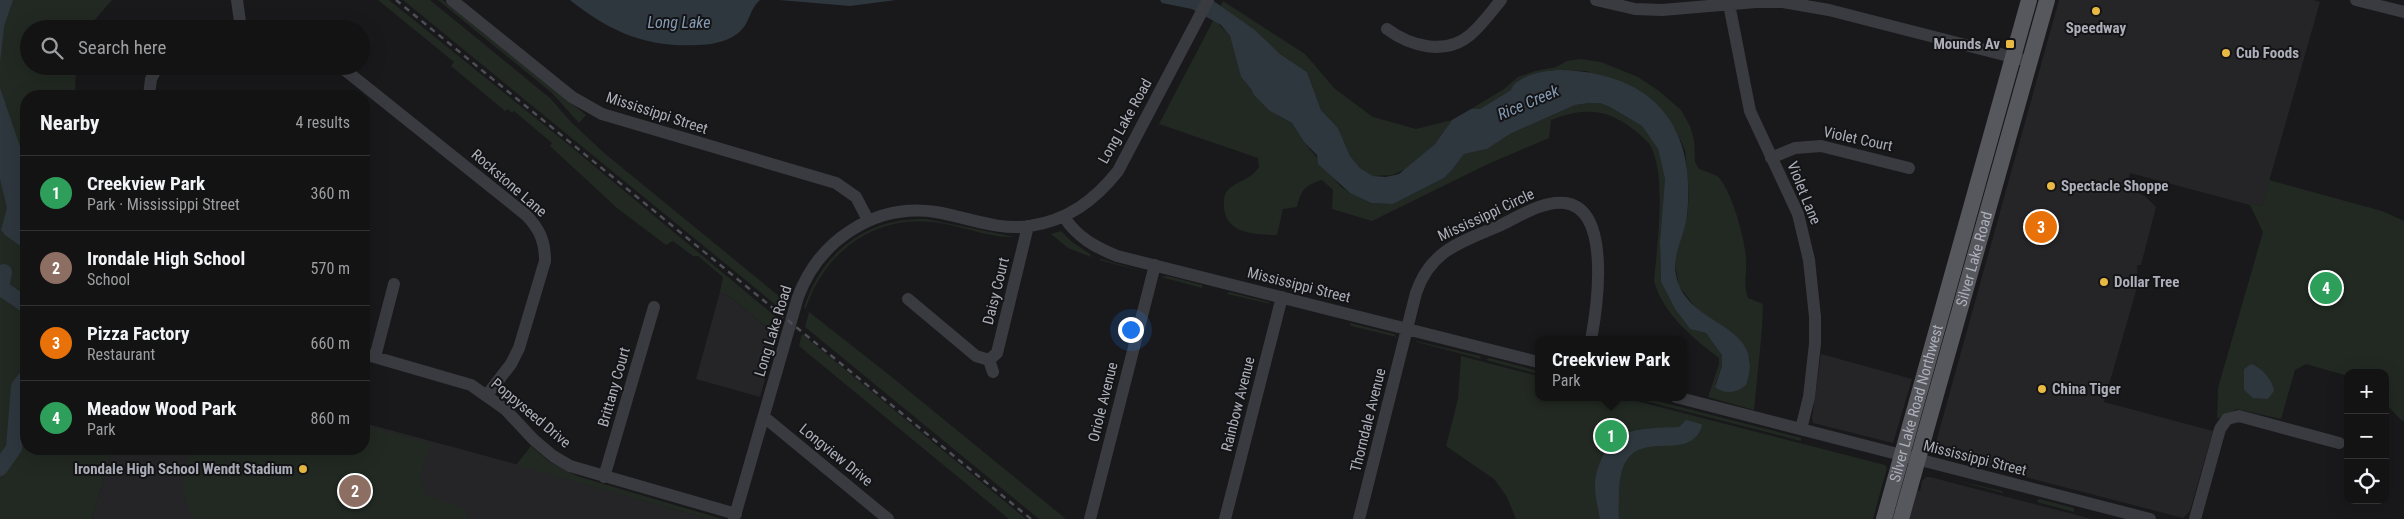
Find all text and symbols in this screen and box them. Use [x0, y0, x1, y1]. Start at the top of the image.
marker: Speedway [2090, 5, 2102, 17]
water label: Long Lake [648, 13, 710, 32]
place label: Speedway [2066, 19, 2127, 37]
search box [20, 20, 370, 75]
icon: search [38, 34, 66, 62]
place label: Mounds Av [1933, 35, 2000, 53]
text: Search here [78, 36, 166, 59]
marker: Mounds Av [2004, 38, 2016, 50]
place label: Cub Foods [2236, 44, 2299, 62]
marker: Cub Foods [2220, 47, 2232, 59]
street label: Long Lake Road [1094, 75, 1156, 167]
water label: Rice Creek [1495, 81, 1563, 124]
street label: Mississippi Street [604, 88, 710, 138]
text: Nearby [40, 111, 99, 135]
text: 4 results [295, 113, 350, 132]
street label: Violet Court [1822, 123, 1894, 155]
street label: Rockstone Lane [468, 145, 550, 221]
street label: Violet Lane [1783, 159, 1825, 227]
text: Creekview Park [87, 172, 205, 195]
place label: Spectacle Shoppe [2061, 177, 2169, 195]
marker: Spectacle Shoppe [2045, 180, 2057, 192]
text: 1 [52, 184, 60, 203]
text: 360 m [311, 184, 350, 203]
street label: Mississippi Circle [1435, 185, 1537, 245]
text: Park · Mississippi Street [87, 195, 240, 214]
pin: 3 [2025, 208, 2057, 246]
street label: Silver Lake Road [1952, 210, 1996, 309]
text: Irondale High School [87, 247, 245, 270]
street label: Daisy Court [979, 256, 1013, 326]
text: 2 [52, 259, 60, 278]
text: 570 m [311, 259, 350, 278]
street label: Mississippi Street [1245, 263, 1353, 307]
pin: 4 [2310, 269, 2342, 307]
text: School [87, 270, 130, 289]
place label: Dollar Tree [2114, 273, 2179, 291]
marker: Dollar Tree [2098, 276, 2110, 288]
street label: Long Lake Road [751, 283, 795, 379]
your location [1118, 317, 1144, 343]
text: Pizza Factory [87, 322, 189, 345]
street label: Silver Lake Road Northwest [1886, 323, 1947, 484]
text: 3 [52, 334, 60, 353]
text: 660 m [311, 334, 350, 353]
popup [1535, 336, 1687, 401]
text: Restaurant [87, 345, 155, 364]
street label: Brittany Court [594, 345, 634, 429]
text: Creekview Park [1552, 348, 1670, 371]
street label: Rainbow Avenue [1218, 355, 1258, 453]
street label: Oriole Avenue [1084, 360, 1122, 444]
street label: Thorndale Avenue [1346, 366, 1390, 474]
map controls [2344, 369, 2389, 504]
button: + [2344, 369, 2389, 414]
text: Park [1552, 371, 1581, 390]
street label: Poppyseed Drive [488, 374, 574, 452]
place label: China Tiger [2052, 380, 2121, 398]
marker: China Tiger [2036, 383, 2048, 395]
text: Meadow Wood Park [87, 397, 236, 420]
text: 4 [52, 409, 60, 428]
text: 860 m [311, 409, 350, 428]
button: − [2344, 414, 2389, 459]
pin: 1 [1595, 417, 1627, 455]
text: Park [87, 420, 116, 439]
street label: Longview Drive [796, 420, 876, 490]
street label: Mississippi Street [1921, 436, 2029, 480]
button: locate [2344, 459, 2389, 504]
place label: Irondale High School Wendt Stadium [74, 460, 293, 478]
marker: Irondale High School Wendt Stadium [297, 463, 309, 475]
pin: 2 [339, 472, 371, 510]

